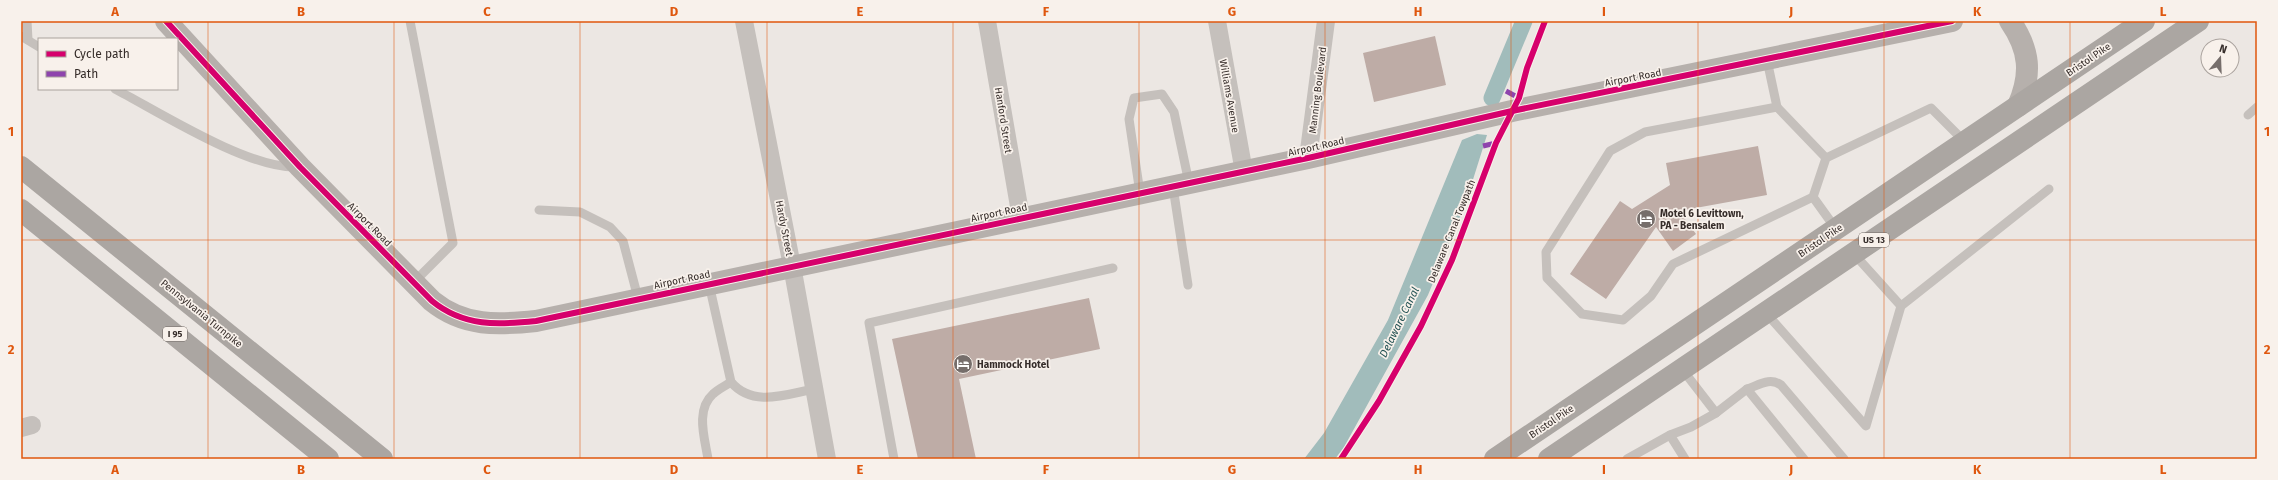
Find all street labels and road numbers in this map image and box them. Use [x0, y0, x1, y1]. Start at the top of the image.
street label: Bristol Pike [2064, 40, 2113, 79]
street label: Manning Boulevard [1307, 46, 1329, 134]
street label: Williams Avenue [1217, 59, 1241, 134]
street label: Airport Road [1604, 67, 1663, 89]
street label: Hanford Street [992, 86, 1014, 154]
street label: Airport Road [1287, 135, 1346, 159]
street label: Delaware Canal Towpath [1426, 178, 1478, 285]
street label: Hardy Street [773, 199, 795, 257]
street label: Airport Road [345, 200, 394, 249]
street label: Airport Road [970, 201, 1029, 225]
street label: Bristol Pike [1796, 221, 1845, 260]
road number: US 13 [1859, 233, 1889, 247]
street label: Airport Road [653, 268, 712, 292]
street label: Pennsylvania Turnpike [158, 277, 245, 350]
road number: I 95 [163, 327, 187, 341]
street label: Bristol Pike [1527, 402, 1576, 441]

